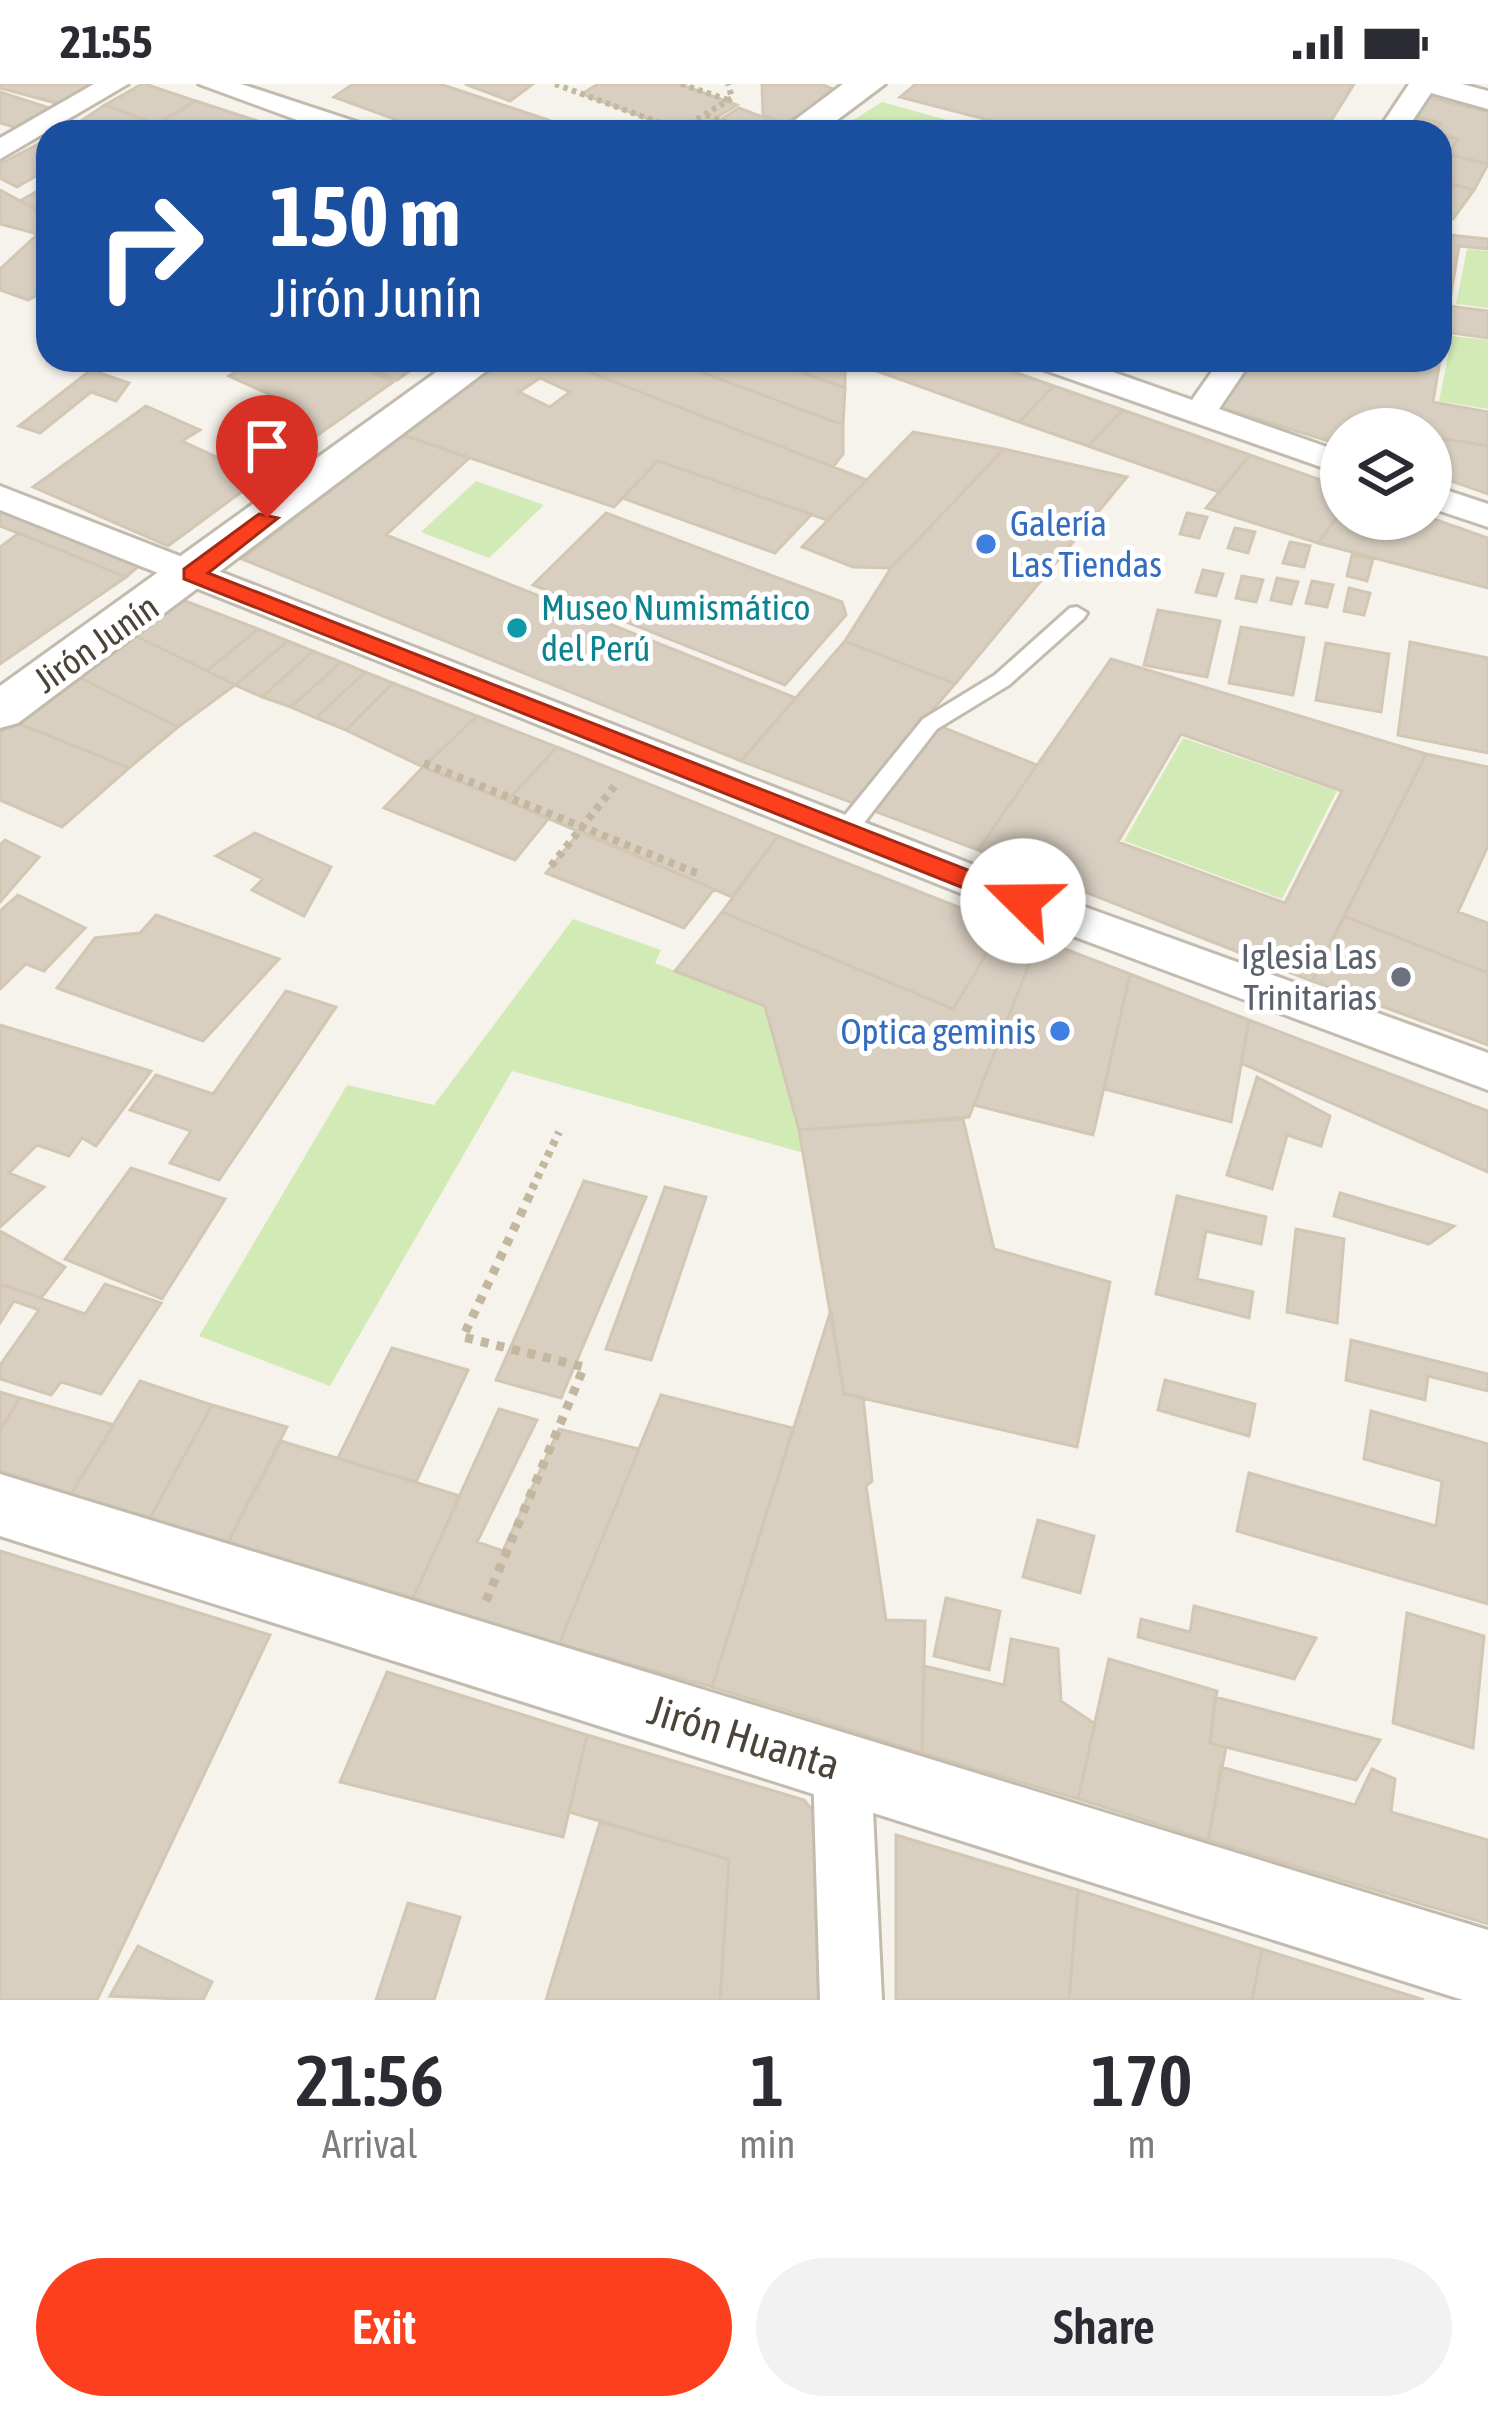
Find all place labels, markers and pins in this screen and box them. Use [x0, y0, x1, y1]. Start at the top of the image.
pin [216, 395, 318, 518]
place label: Galería Las Tiendas [1010, 502, 1162, 585]
marker: Galería Las Tiendas [973, 531, 999, 557]
place label: Museo Numismático del Perú [541, 586, 810, 669]
marker: Museo Numismático del Perú [504, 615, 530, 641]
place label: Iglesia Las Trinitarias [1241, 935, 1377, 1018]
marker: Iglesia Las Trinitarias [1388, 964, 1414, 990]
place label: Optica geminis [841, 1010, 1036, 1052]
marker: Optica geminis [1047, 1018, 1073, 1044]

